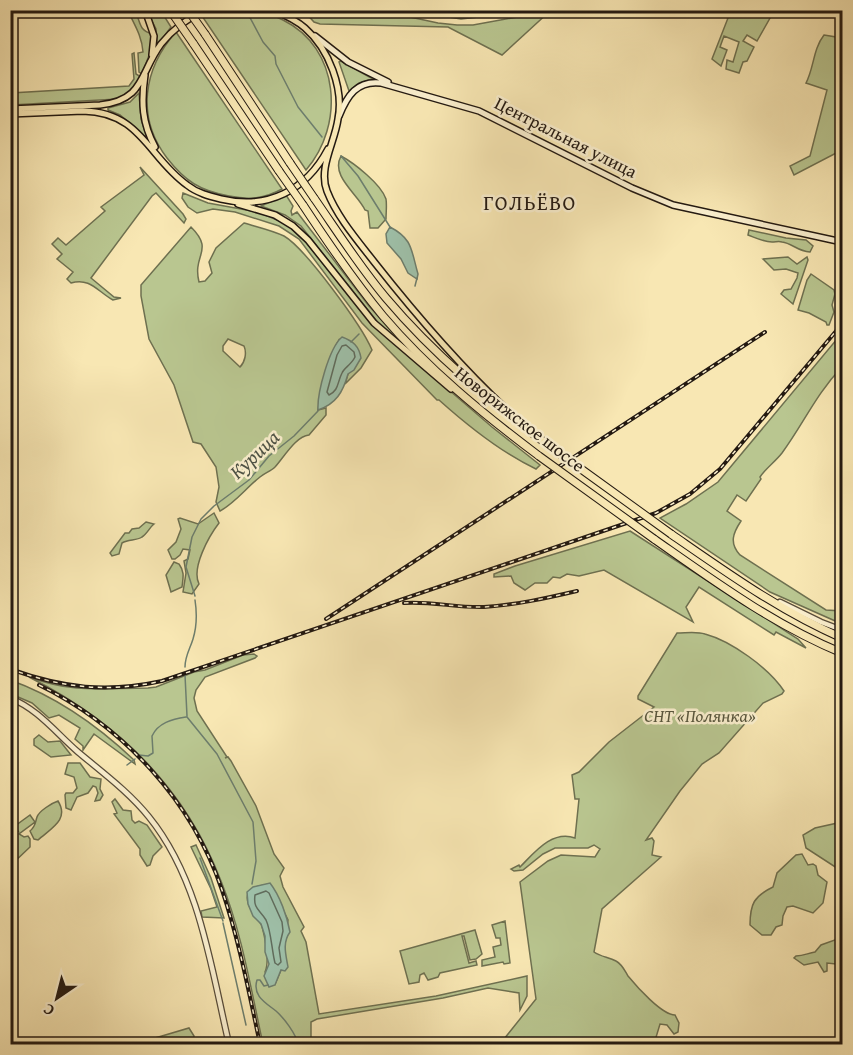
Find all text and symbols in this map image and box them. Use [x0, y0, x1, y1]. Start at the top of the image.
street label: Центральная улица [490, 89, 642, 185]
district label: ГОЛЬЁВО [483, 187, 577, 218]
street label: Новорижское шоссе [449, 359, 591, 479]
water label: Курица [223, 422, 286, 485]
park label: СНТ «Полянка» [644, 702, 756, 729]
north arrow [27, 968, 87, 1028]
text: С [38, 998, 59, 1023]

